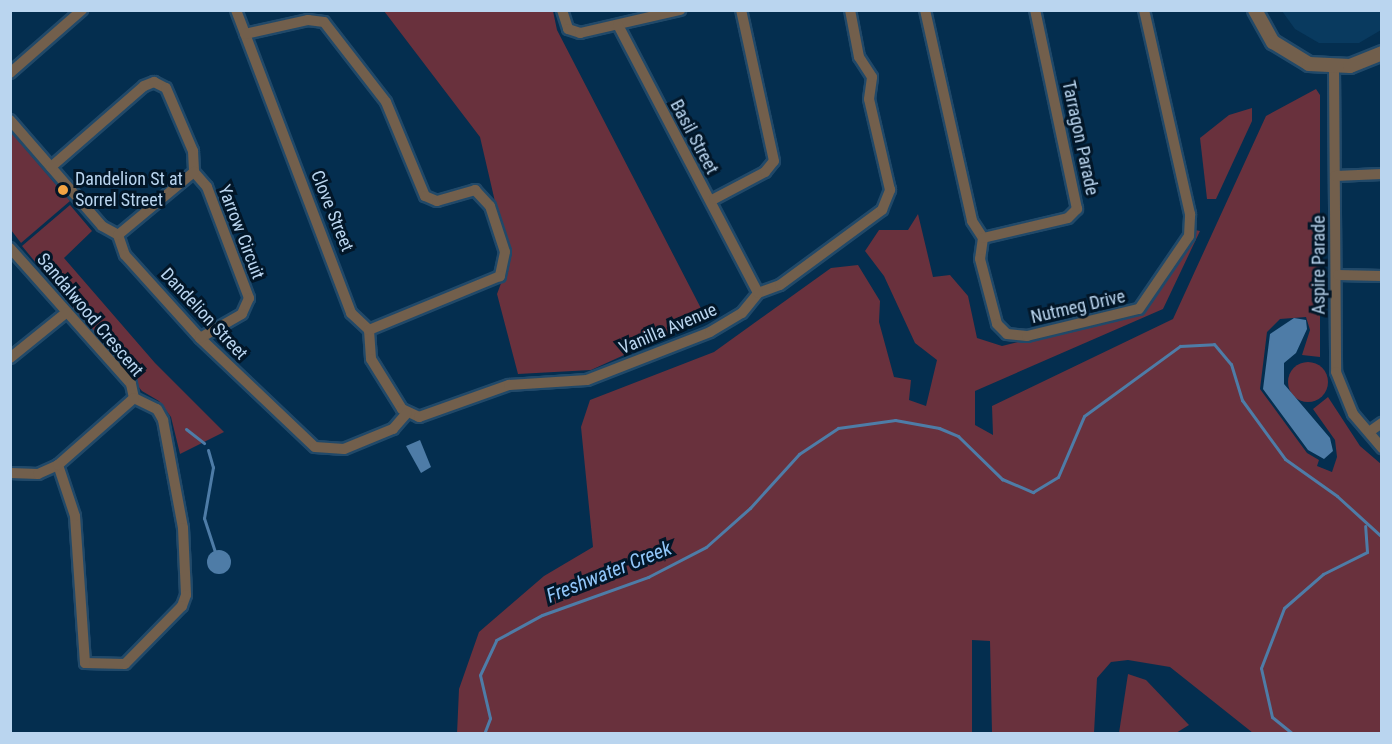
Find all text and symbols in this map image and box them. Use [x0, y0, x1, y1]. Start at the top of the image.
street label: Tarragon Parade [1057, 79, 1103, 197]
street label: Basil Street [665, 96, 723, 178]
street label: Clove Street [306, 167, 358, 255]
place label: Dandelion St at Sorrel Street [75, 169, 183, 212]
street label: Yarrow Circuit [213, 182, 269, 282]
marker: Dandelion St at Sorrel Street [56, 183, 70, 197]
street label: Aspire Parade [1308, 215, 1330, 315]
street label: Sandalwood Crescent [32, 249, 148, 381]
street label: Dandelion Street [156, 264, 252, 364]
street label: Nutmeg Drive [1029, 286, 1127, 328]
street label: Vanilla Avenue [616, 299, 720, 359]
water label: Freshwater Creek [543, 536, 675, 608]

